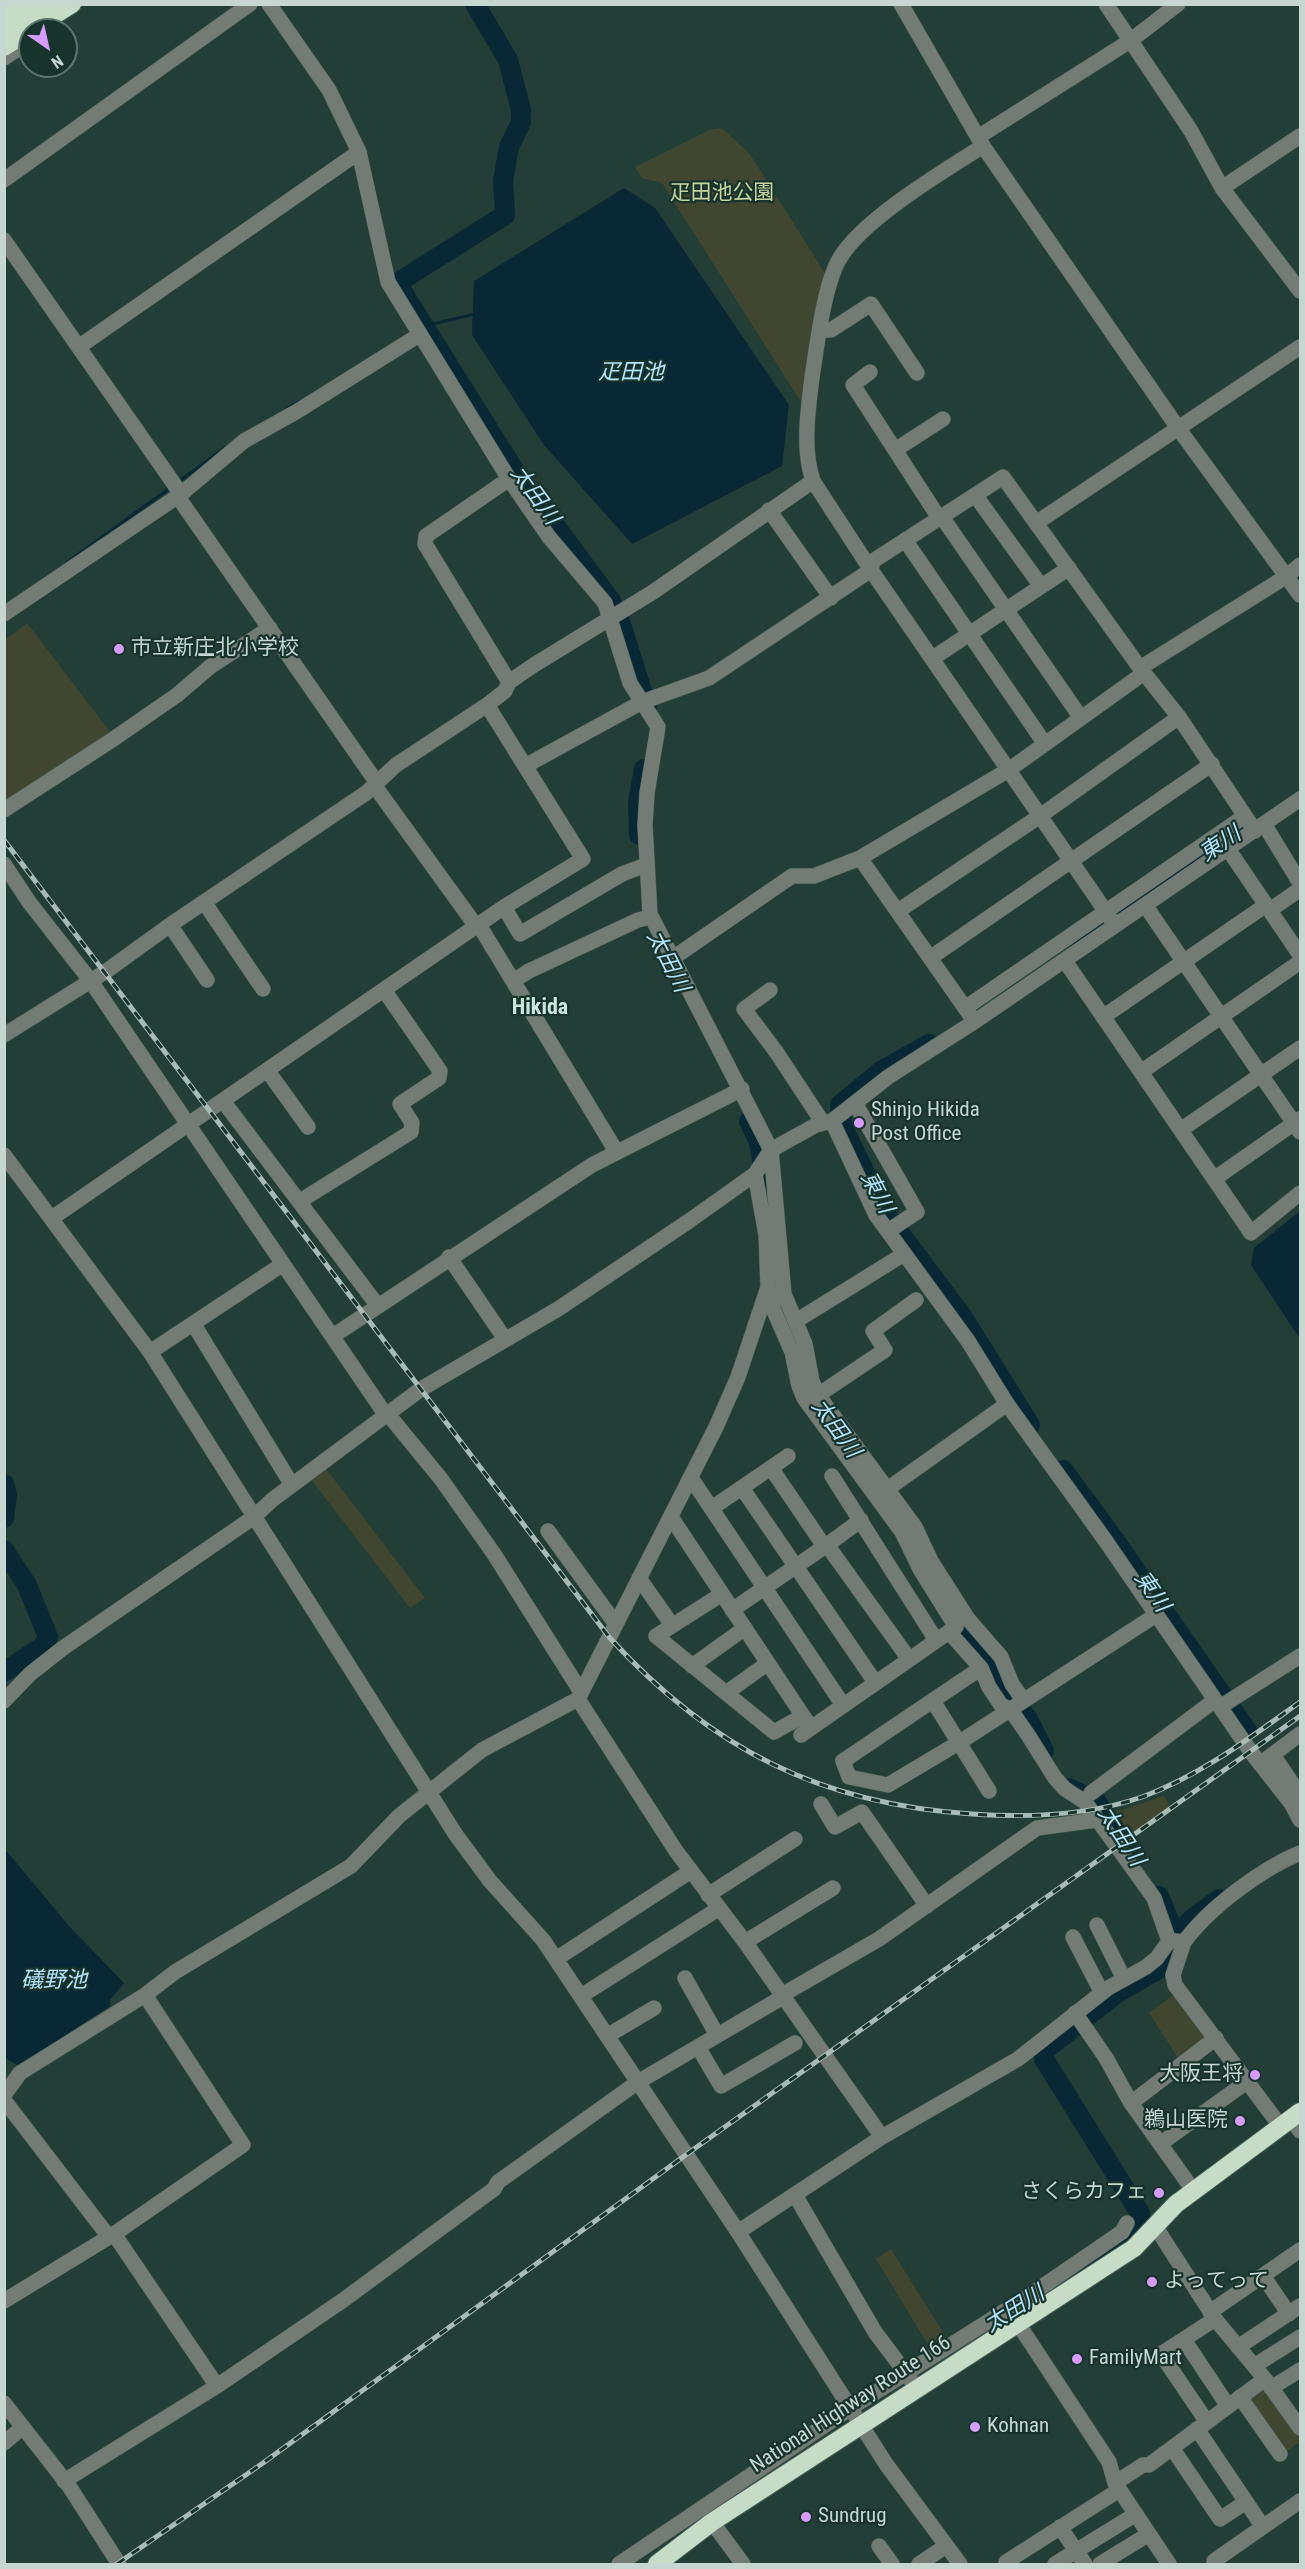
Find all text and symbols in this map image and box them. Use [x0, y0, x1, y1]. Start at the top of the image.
north arrow [18, 18, 78, 78]
text: N [48, 51, 67, 72]
park label: 疋田池公園 [670, 181, 774, 207]
water label: 疋田池 [598, 360, 664, 386]
water label: 太田川 [504, 462, 564, 530]
place label: 市立新庄北小学校 [131, 636, 299, 662]
marker: 市立新庄北小学校 [112, 642, 126, 656]
water label: 東川 [1195, 822, 1247, 868]
water label: 太田川 [640, 927, 694, 997]
district label: Hikida [512, 995, 568, 1021]
place label: Shinjo Hikida Post Office [871, 1098, 980, 1148]
marker: Shinjo Hikida Post Office [852, 1116, 866, 1130]
water label: 東川 [854, 1167, 898, 1219]
water label: 太田川 [805, 1395, 865, 1463]
water label: 東川 [1128, 1566, 1174, 1618]
water label: 太田川 [1091, 1802, 1149, 1872]
water label: 礒野池 [21, 1968, 87, 1994]
place label: 大阪王将 [1159, 2062, 1243, 2088]
marker: 大阪王将 [1248, 2068, 1262, 2082]
place label: 鵜山医院 [1144, 2108, 1228, 2134]
marker: 鵜山医院 [1233, 2114, 1247, 2128]
place label: さくらカフェ [1021, 2180, 1147, 2206]
marker: さくらカフェ [1152, 2186, 1166, 2200]
place label: よってって [1164, 2269, 1269, 2295]
marker: よってって [1145, 2275, 1159, 2289]
water label: 太田川 [980, 2281, 1050, 2339]
street label: National Highway Route 166 [746, 2331, 956, 2479]
place label: FamilyMart [1089, 2346, 1182, 2372]
marker: FamilyMart [1070, 2352, 1084, 2366]
place label: Kohnan [987, 2414, 1049, 2440]
marker: Kohnan [968, 2420, 982, 2434]
place label: Sundrug [818, 2504, 887, 2530]
marker: Sundrug [799, 2510, 813, 2524]

